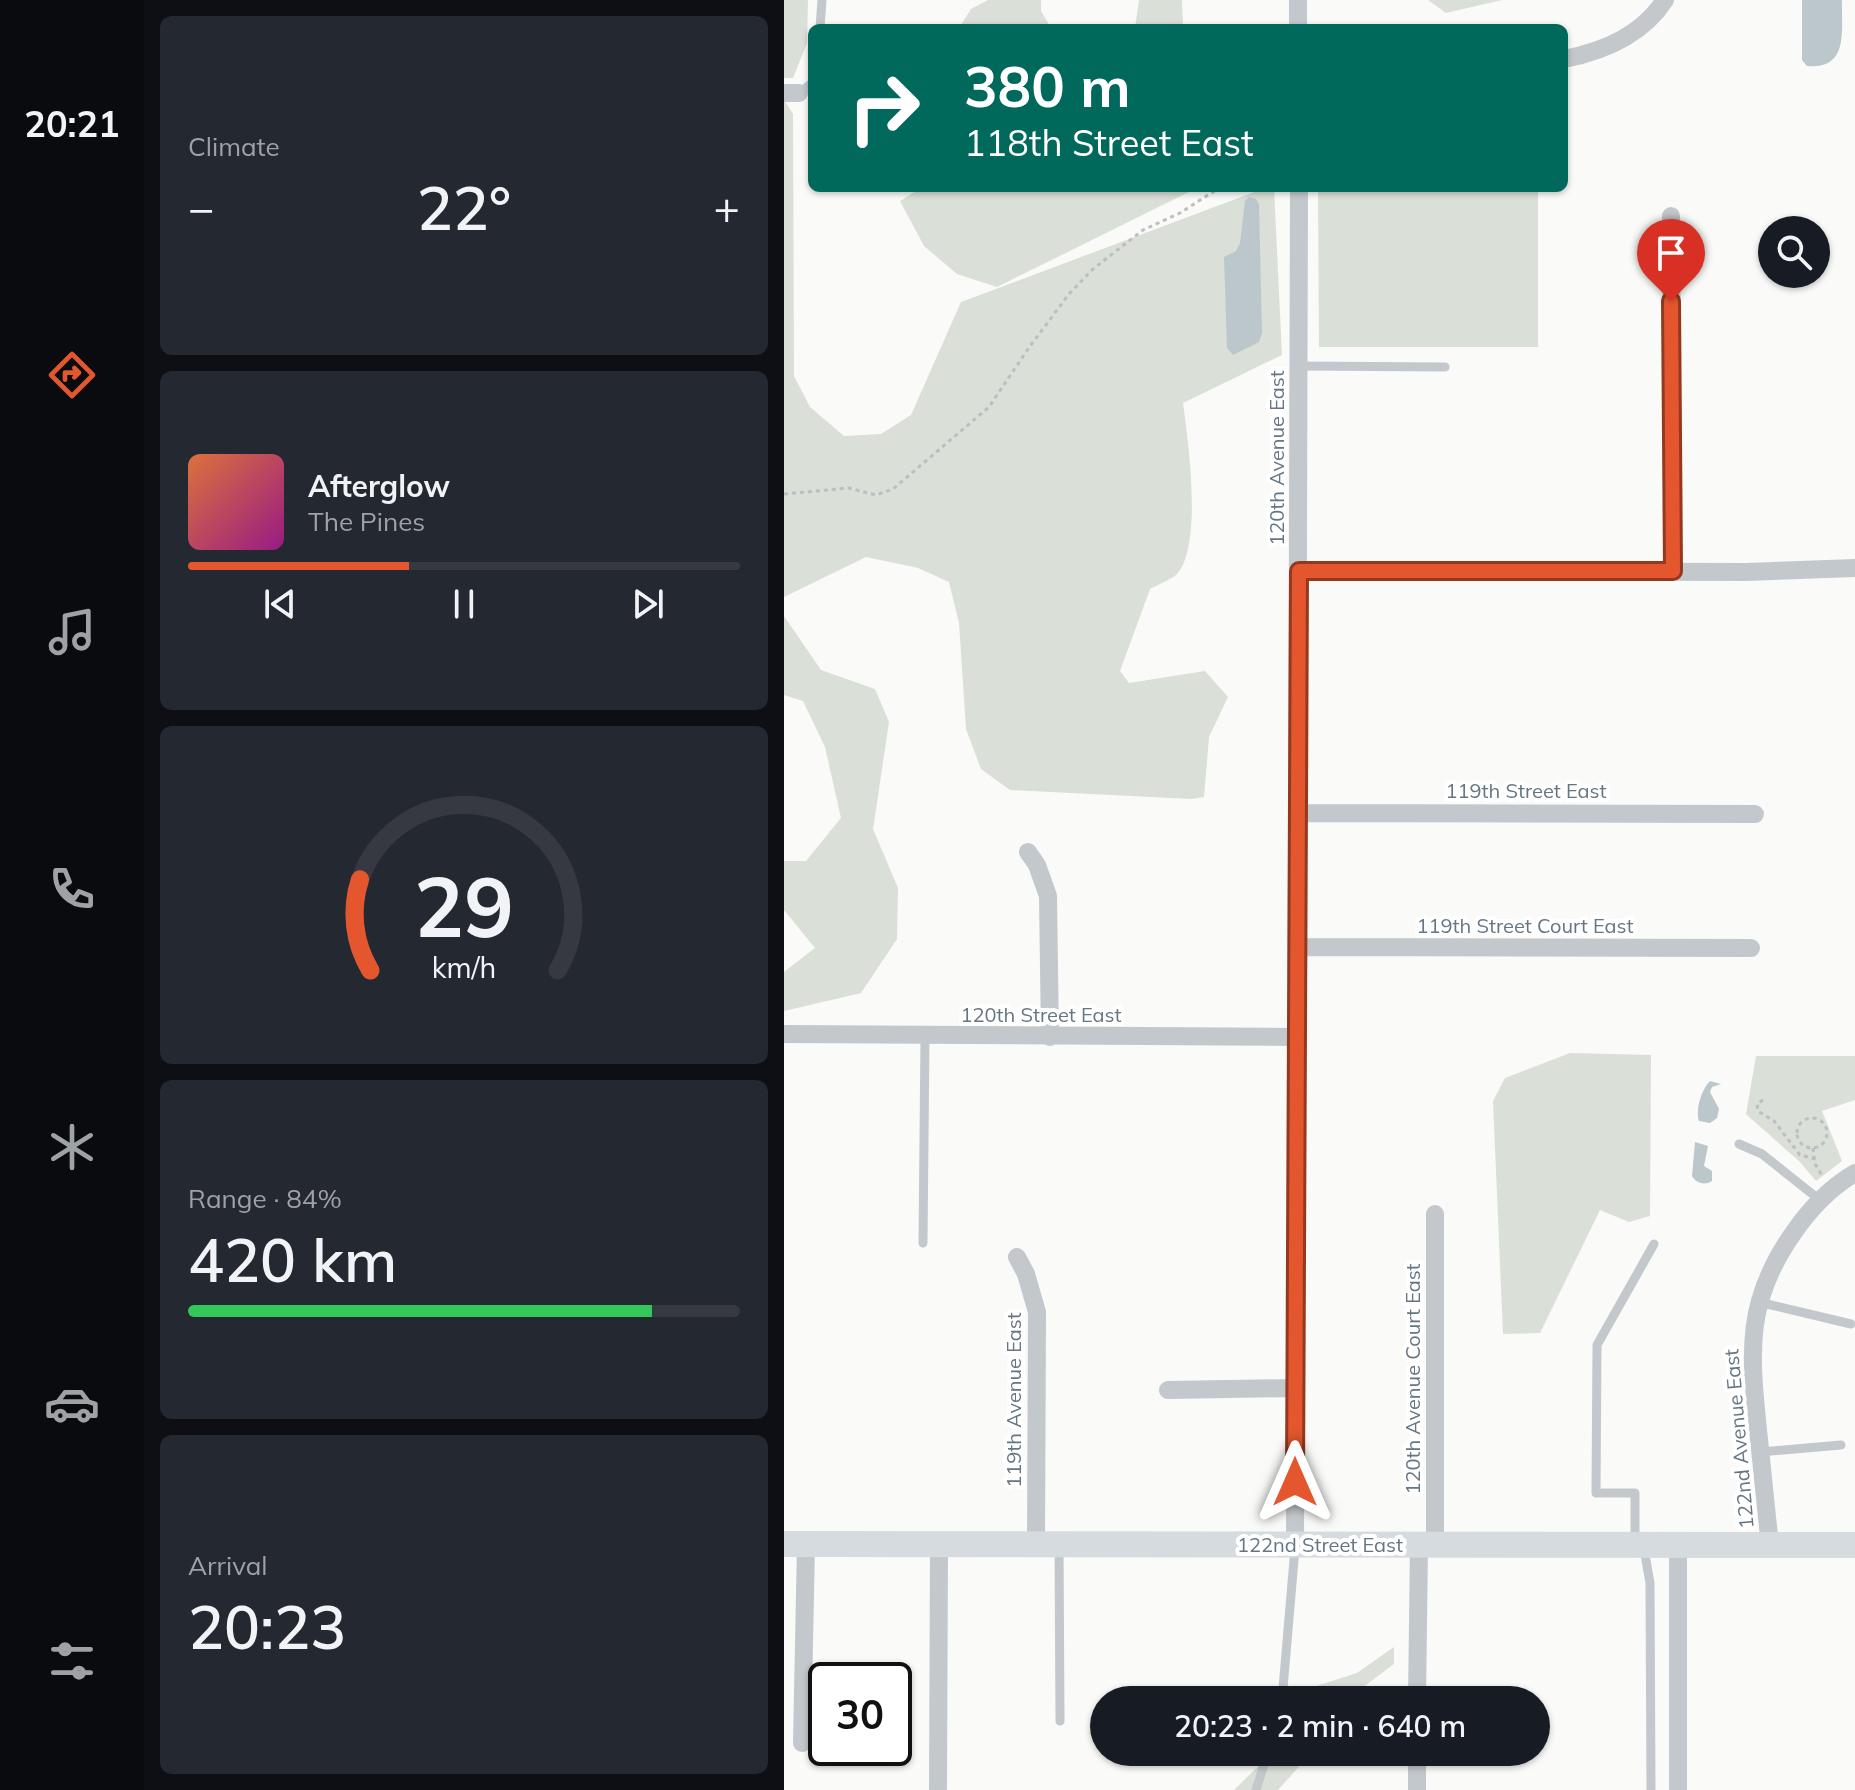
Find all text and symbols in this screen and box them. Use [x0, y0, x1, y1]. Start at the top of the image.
text: 380 m [964, 51, 1131, 121]
icon: right [832, 56, 936, 160]
text: 20:21 [24, 101, 120, 146]
text: 118th Street East [964, 120, 1254, 165]
text: Climate [188, 130, 280, 163]
text: 22° [417, 170, 511, 245]
text: − [188, 180, 214, 235]
text: + [714, 180, 740, 235]
map controls [1758, 216, 1830, 288]
button: search [1758, 216, 1830, 288]
pin [1637, 219, 1705, 301]
icon: arrive [1649, 231, 1693, 275]
icon: directions [44, 347, 100, 403]
street label: 120th Avenue East [1264, 370, 1289, 546]
text: Afterglow [308, 467, 450, 505]
text: The Pines [308, 505, 425, 538]
icon: previous [258, 582, 302, 626]
icon: pause [442, 582, 486, 626]
icon: next [626, 582, 670, 626]
icon: music [44, 604, 100, 660]
street label: 119th Street East [1446, 778, 1606, 803]
text: 29 [414, 853, 514, 958]
icon: phone [44, 861, 100, 917]
street label: 119th Street Court East [1417, 913, 1633, 938]
text: km/h [432, 949, 496, 985]
street label: 120th Street East [961, 1002, 1121, 1027]
icon: climate [44, 1119, 100, 1175]
text: Range · 84% [188, 1182, 342, 1215]
text: 420 km [188, 1222, 397, 1297]
street label: 120th Avenue Court East [1400, 1263, 1425, 1495]
street label: 119th Avenue East [1001, 1312, 1026, 1488]
street label: 122nd Avenue East [1718, 1348, 1759, 1530]
icon: car [44, 1376, 100, 1432]
position arrow [1253, 1440, 1337, 1524]
street label: 122nd Street East [1237, 1532, 1403, 1557]
text: Arrival [188, 1549, 268, 1582]
text: 20:23 [188, 1589, 346, 1664]
icon: filters [44, 1633, 100, 1689]
speed limit sign: 30 [808, 1662, 912, 1766]
text: 20:23 · 2 min · 640 m [1174, 1707, 1466, 1745]

